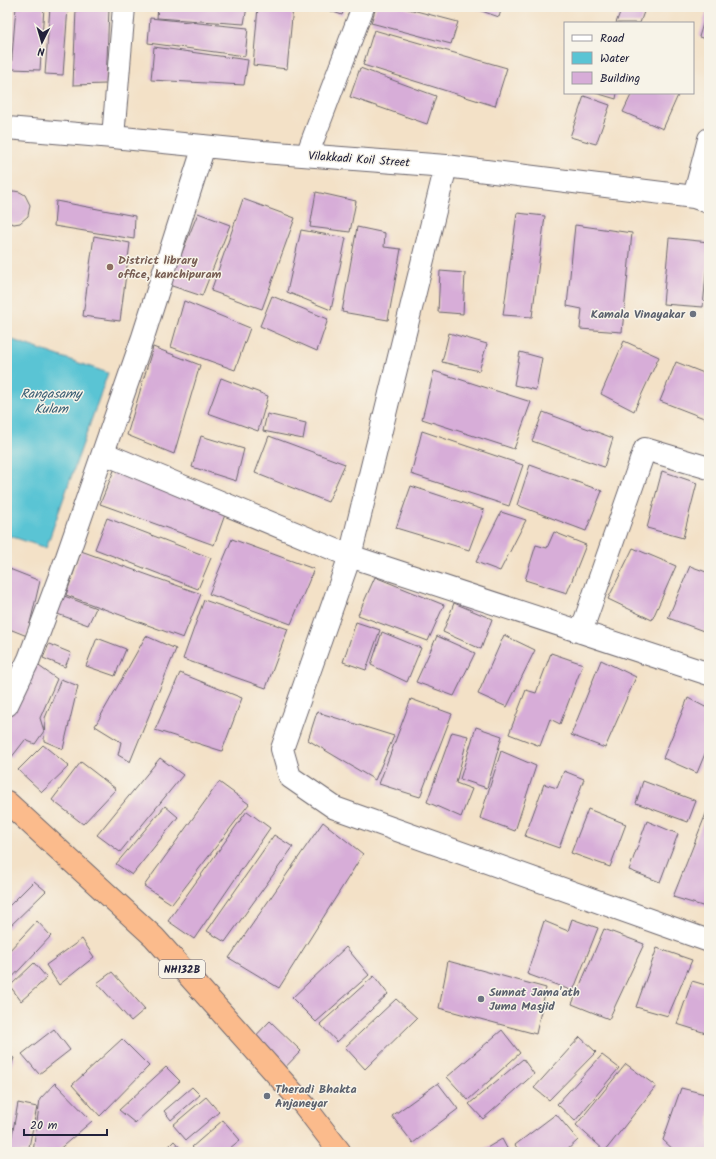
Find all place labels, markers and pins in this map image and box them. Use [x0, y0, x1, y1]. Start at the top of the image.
place label: District library office, kanchipuram [118, 251, 222, 284]
marker: District library office, kanchipuram [105, 262, 115, 272]
place label: Kamala Vinayakar [591, 305, 686, 324]
marker: Kamala Vinayakar [688, 309, 698, 319]
place label: Sunnat Jama'ath Juma Masjid [489, 983, 580, 1016]
marker: Sunnat Jama'ath Juma Masjid [476, 994, 486, 1004]
place label: Theradi Bhakta Anjaneyar [275, 1080, 357, 1113]
marker: Theradi Bhakta Anjaneyar [262, 1091, 272, 1101]

